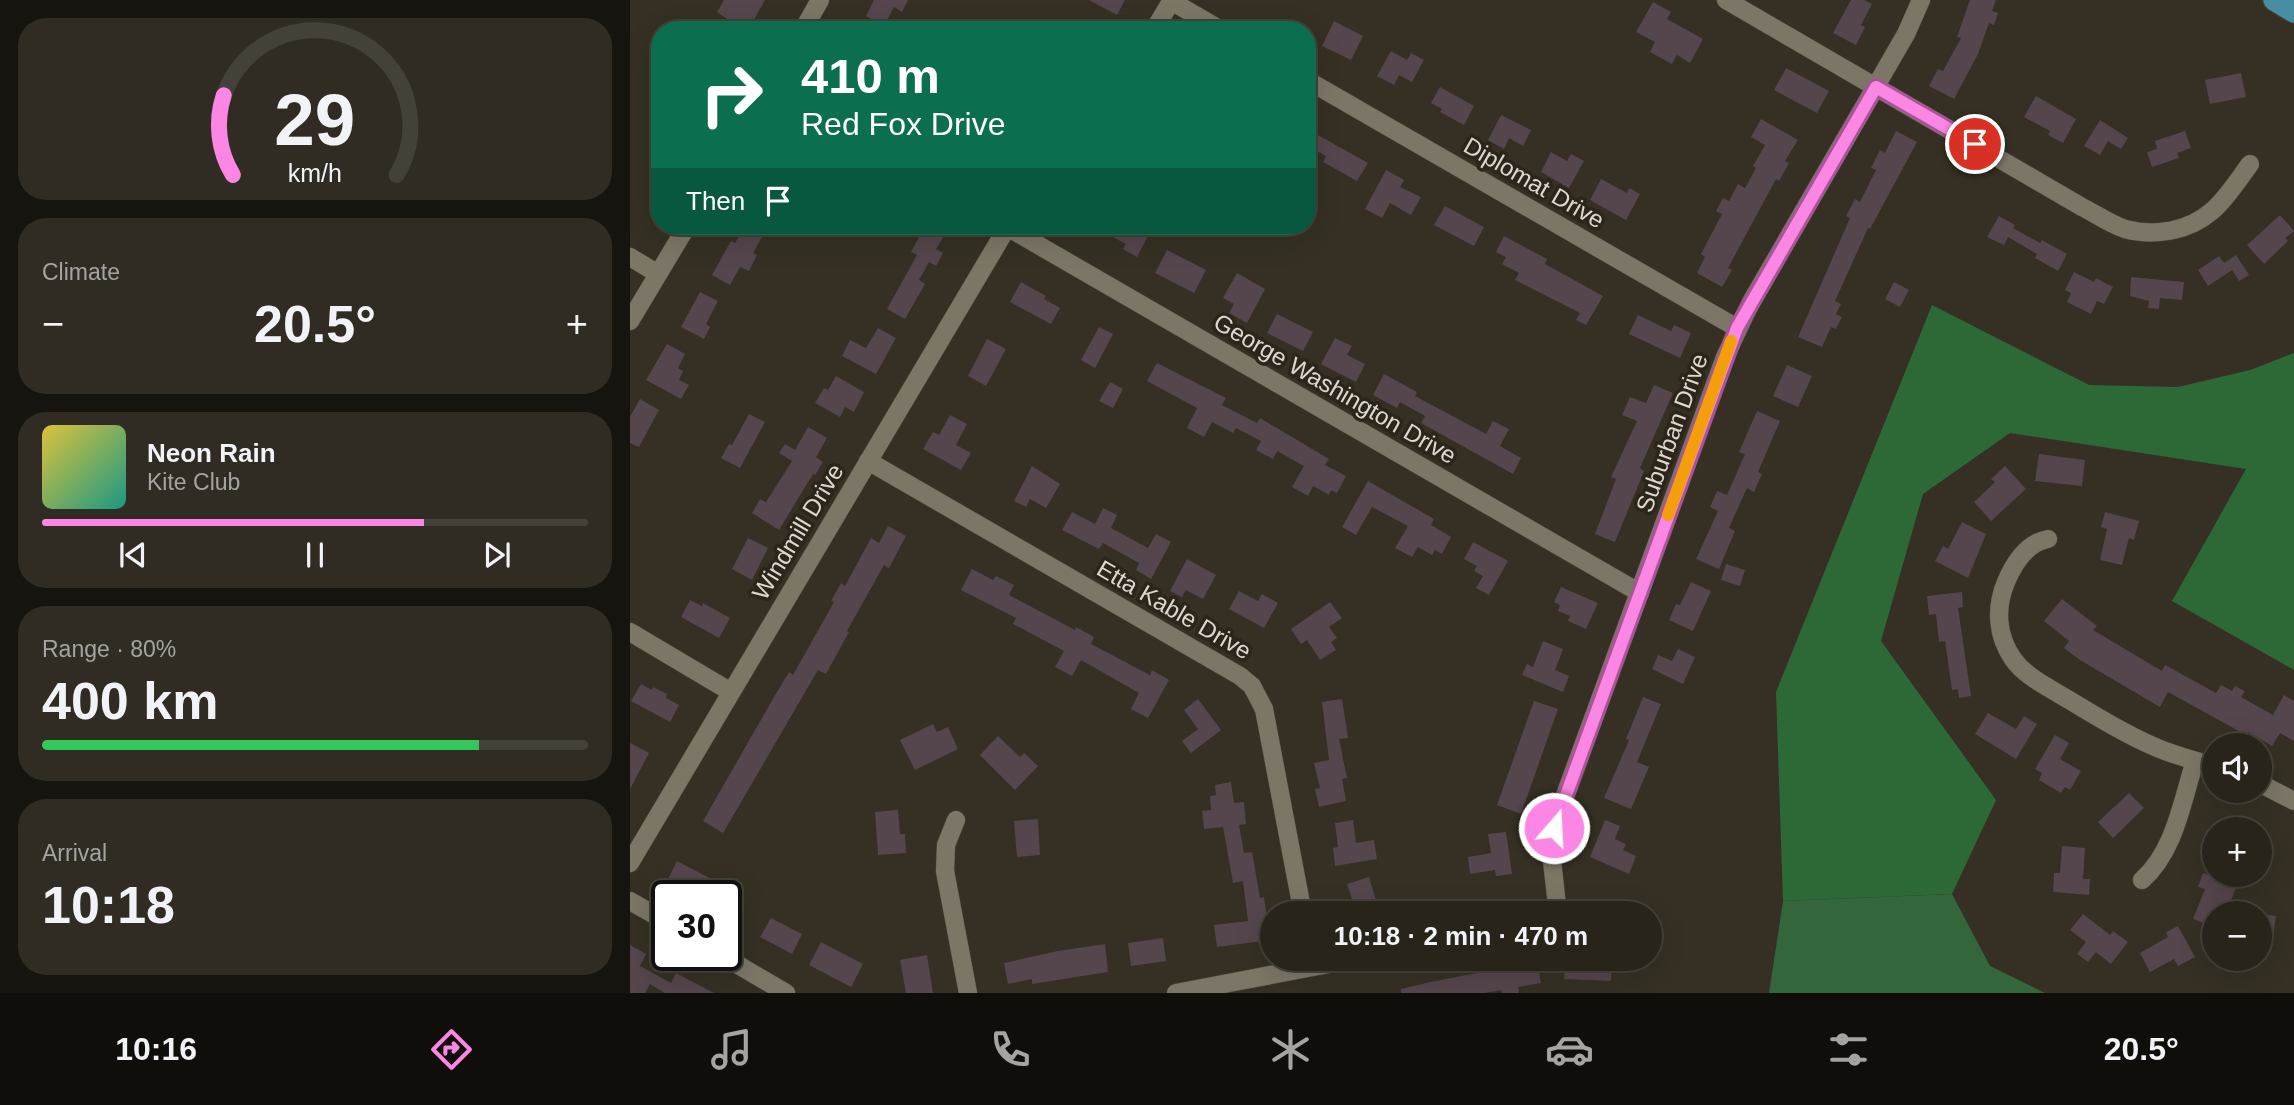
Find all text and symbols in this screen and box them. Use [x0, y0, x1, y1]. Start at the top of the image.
icon: right [686, 49, 777, 140]
text: 410 m [801, 49, 940, 103]
text: 29 [275, 79, 355, 160]
text: Red Fox Drive [801, 106, 1006, 142]
pin [1945, 114, 2005, 174]
icon: arrive [1956, 125, 1994, 163]
street label: Diplomat Drive [1459, 132, 1609, 234]
text: km/h [288, 159, 342, 187]
icon: arrive [759, 182, 797, 220]
text: Then [686, 186, 745, 216]
text: Climate [42, 259, 120, 285]
text: 20.5° [254, 295, 376, 353]
text: − [42, 303, 64, 345]
text: + [566, 303, 588, 345]
street label: George Washington Drive [1209, 308, 1461, 469]
street label: Suburban Drive [1630, 350, 1713, 516]
text: Neon Rain [147, 438, 276, 468]
street label: Windmill Drive [747, 459, 849, 604]
text: Kite Club [147, 469, 240, 495]
icon: previous [114, 536, 152, 574]
icon: pause [296, 536, 334, 574]
icon: next [478, 536, 516, 574]
street label: Etta Kable Drive [1092, 555, 1256, 665]
text: Range · 80% [42, 636, 176, 662]
text: 400 km [42, 672, 218, 730]
map controls [2202, 733, 2272, 971]
button: sound [2202, 733, 2272, 803]
position arrow [1517, 791, 1591, 865]
button: + [2202, 817, 2272, 887]
text: Arrival [42, 840, 107, 866]
text: 10:18 [42, 876, 175, 934]
speed limit sign: 30 [651, 880, 742, 971]
button: − [2202, 901, 2272, 971]
text: 10:18 · 2 min · 470 m [1334, 921, 1588, 951]
icon: directions [427, 1025, 476, 1074]
icon: music [707, 1025, 756, 1074]
icon: phone [986, 1025, 1035, 1074]
icon: climate [1266, 1025, 1315, 1074]
icon: car [1545, 1025, 1594, 1074]
icon: filters [1824, 1025, 1873, 1074]
text: 10:16 [115, 1031, 197, 1067]
text: 20.5° [2104, 1031, 2179, 1067]

